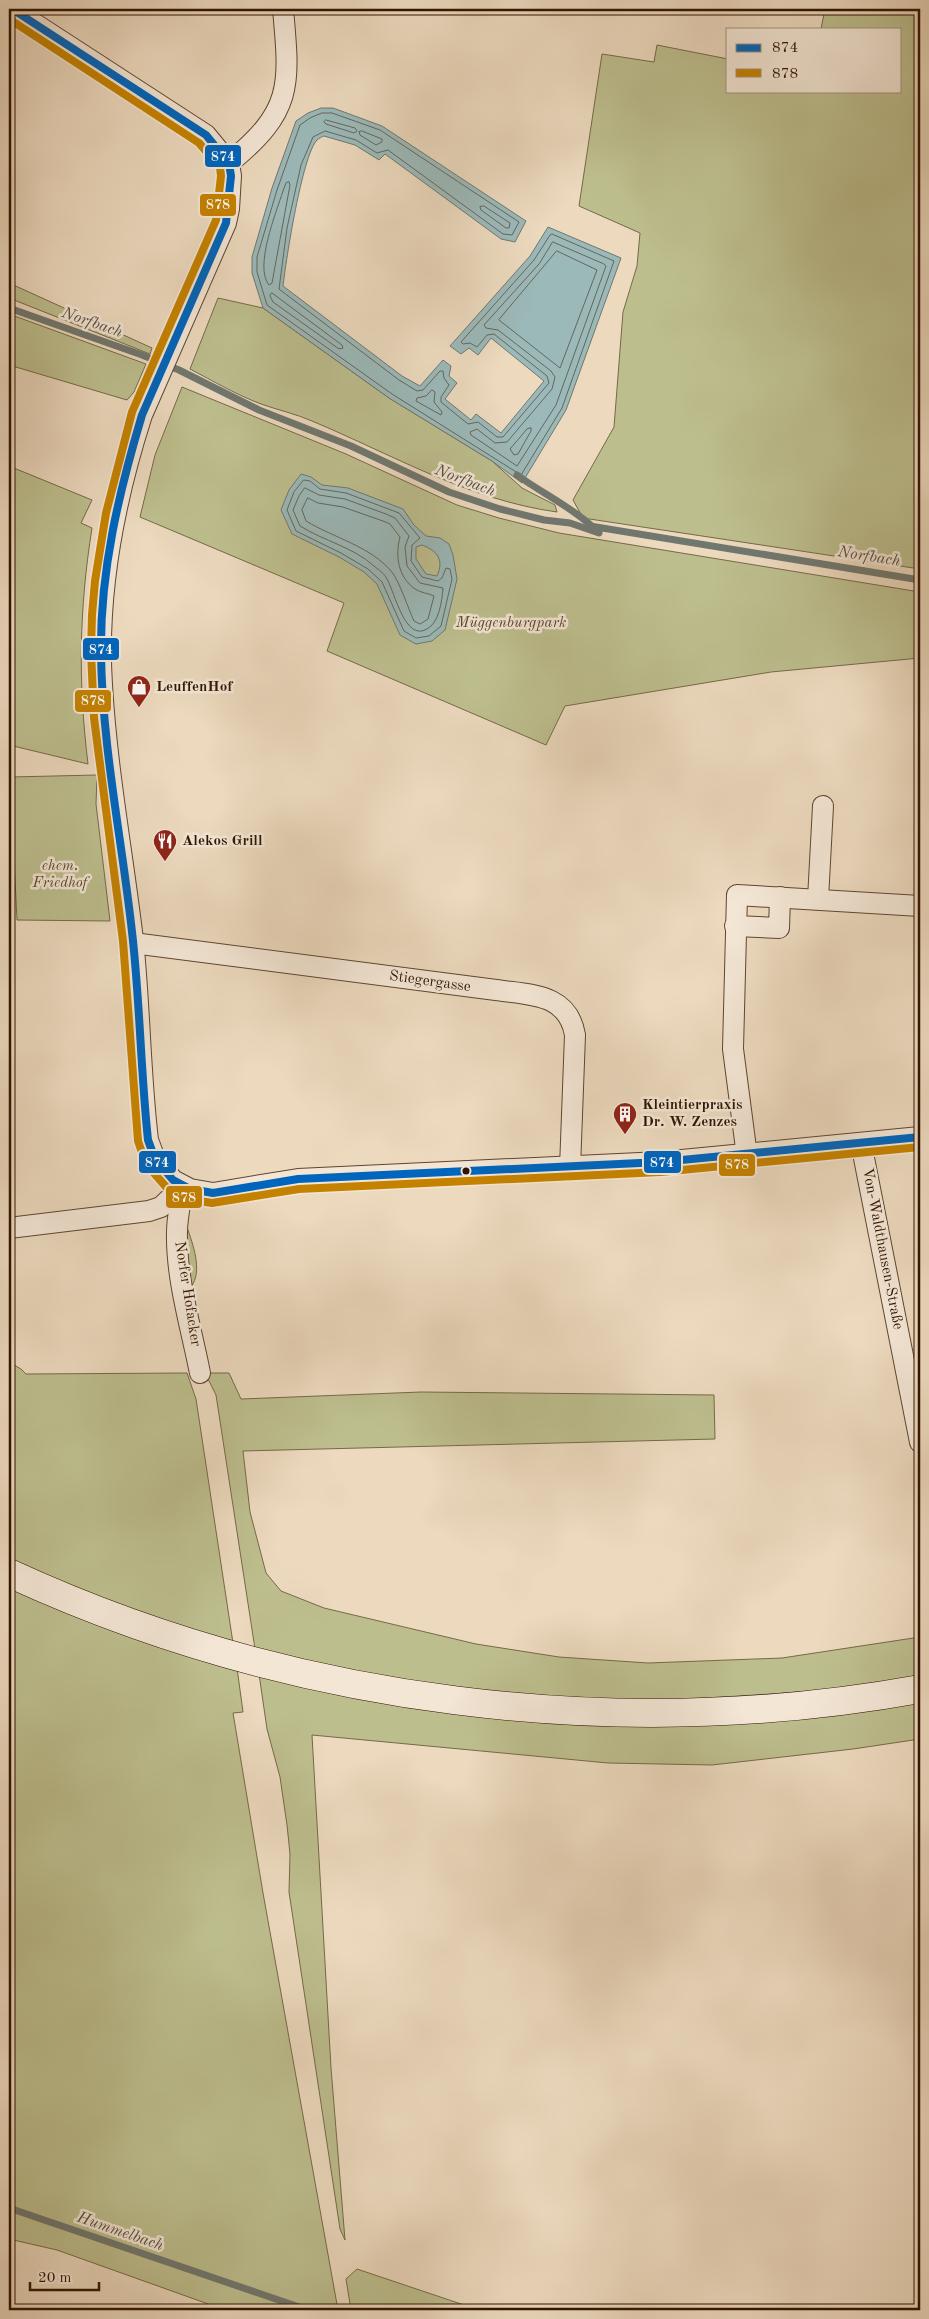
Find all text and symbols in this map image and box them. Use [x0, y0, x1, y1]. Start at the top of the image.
legend [726, 28, 902, 92]
text: 874 [772, 41, 798, 56]
text: 878 [772, 67, 798, 82]
line badge: 874 [204, 144, 242, 168]
text: 874 [211, 150, 235, 164]
line badge: 878 [199, 193, 237, 217]
text: 878 [206, 198, 230, 212]
water label: Norfbach [59, 305, 125, 341]
water label: Norfbach [432, 462, 497, 500]
water label: Norfbach [836, 544, 901, 570]
park label: Müggenburgpark [455, 616, 566, 631]
line badge: 874 [82, 637, 120, 661]
text: 874 [89, 643, 113, 657]
shop icon: LeuffenHof [126, 674, 152, 708]
place label: LeuffenHof [156, 680, 234, 695]
line badge: 878 [74, 689, 112, 713]
text: 878 [81, 694, 105, 708]
restaurant icon: Alekos Grill [152, 828, 178, 862]
place label: Alekos Grill [182, 834, 263, 849]
park label: ehem. Friedhof [31, 859, 90, 891]
street label: Stiegergasse [388, 969, 472, 995]
place label: Kleintierpraxis Dr. W. Zenzes [642, 1098, 743, 1130]
building icon: Kleintierpraxis Dr. W. Zenzes [612, 1101, 638, 1135]
line badge: 874 [138, 1150, 177, 1174]
line badge: 874 [643, 1150, 682, 1174]
line badge: 878 [718, 1153, 756, 1177]
text: 874 [145, 1156, 169, 1170]
text: 874 [650, 1156, 674, 1170]
text: 878 [725, 1158, 749, 1172]
unlabelled marker [461, 1166, 471, 1176]
street label: Von-Waldthausen-Straße [859, 1167, 905, 1331]
line badge: 878 [165, 1185, 203, 1209]
text: 878 [172, 1191, 196, 1205]
street label: Norfer Hofacker [171, 1240, 203, 1348]
water label: Hummelbach [74, 2209, 165, 2254]
scale bar [30, 2259, 99, 2291]
text: 20 m [38, 2271, 72, 2286]

